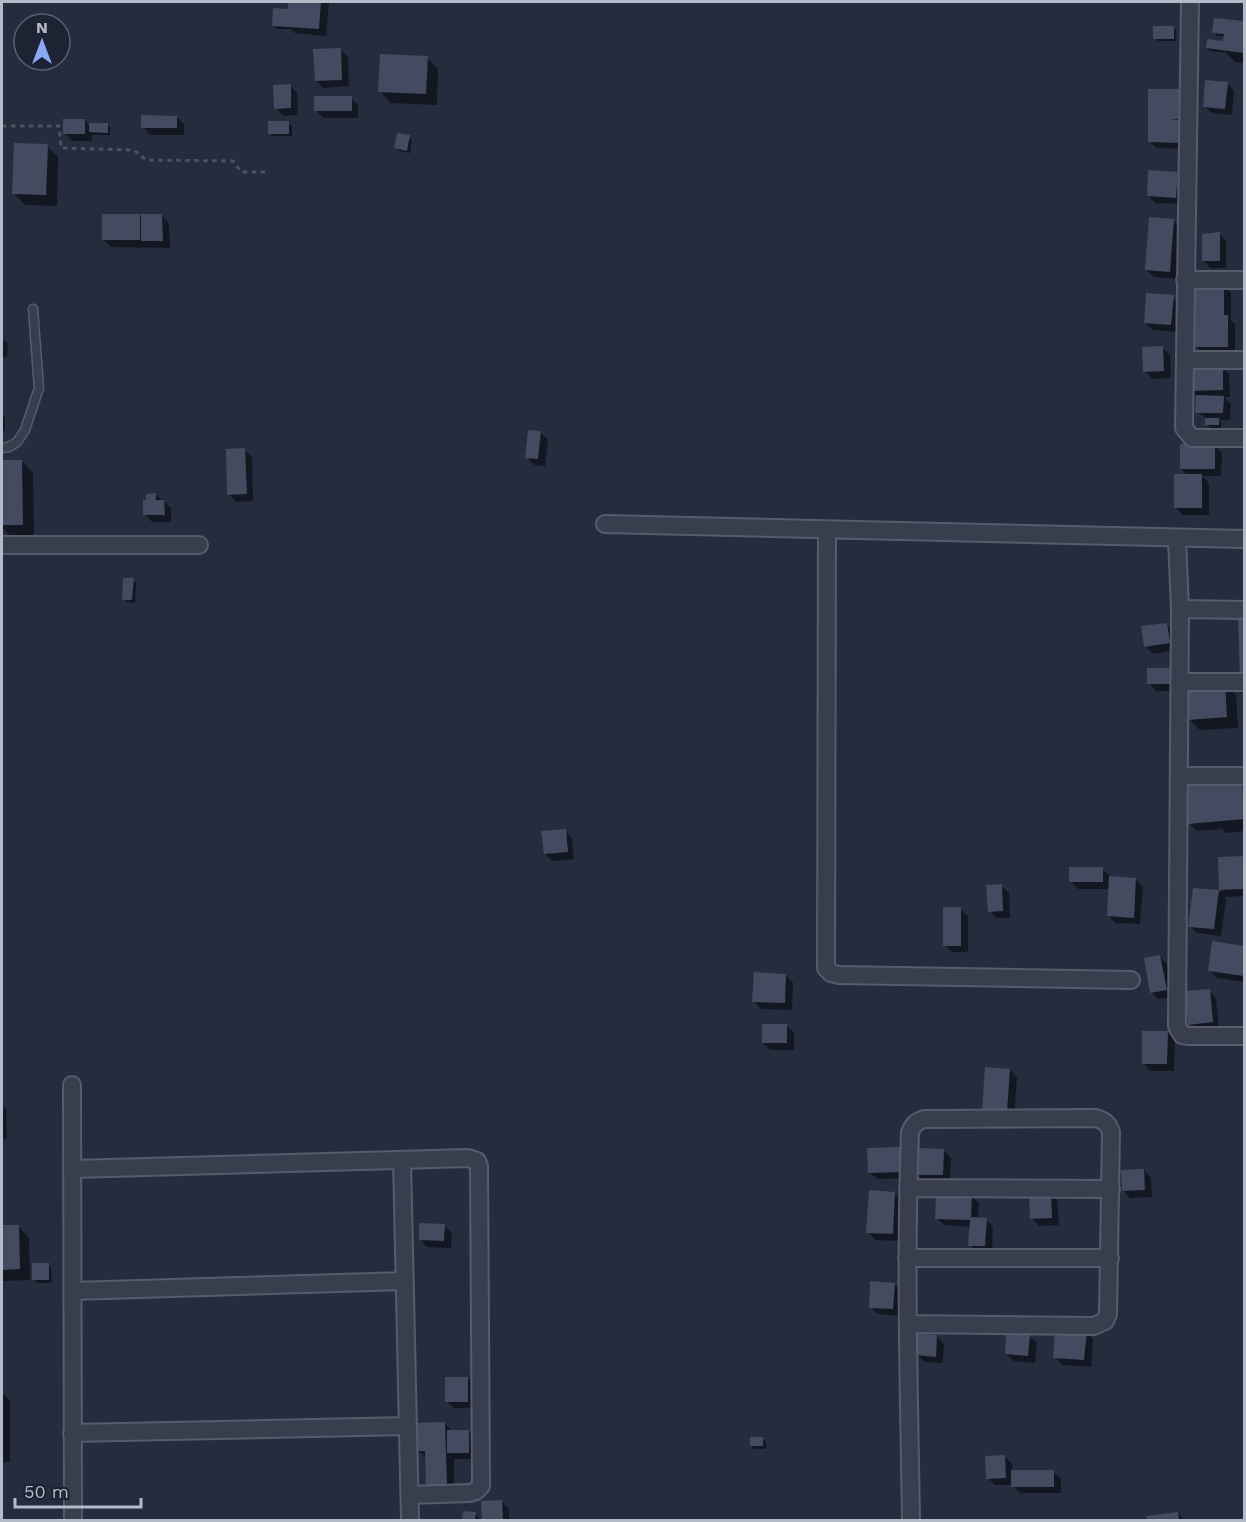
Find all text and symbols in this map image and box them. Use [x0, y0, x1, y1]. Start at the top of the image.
north arrow [12, 12, 72, 72]
text: N [36, 18, 48, 37]
scale bar [15, 1471, 141, 1509]
text: 50 m [24, 1481, 69, 1502]

